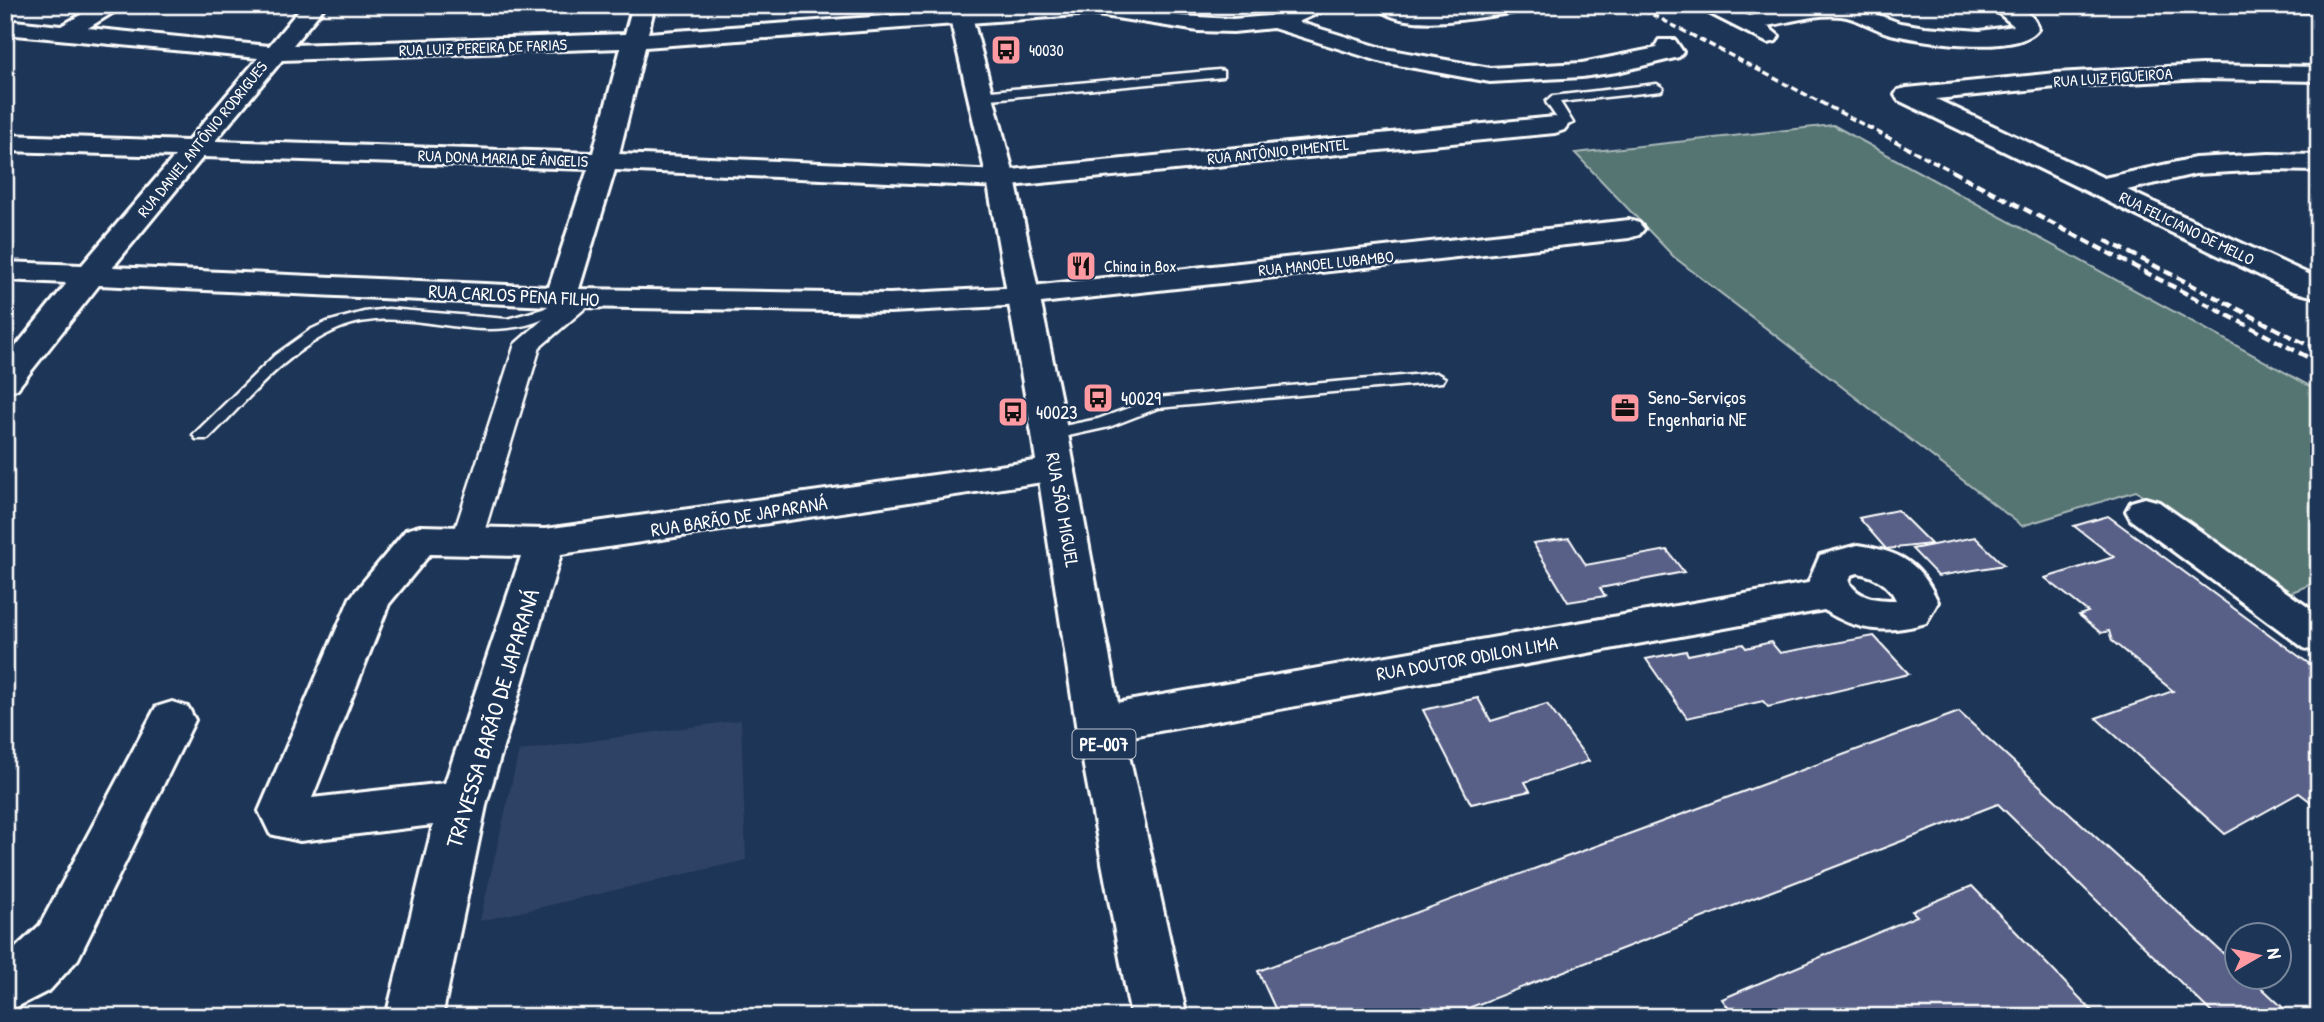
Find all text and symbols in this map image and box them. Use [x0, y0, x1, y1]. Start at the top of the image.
street label: RUA LUIZ PEREIRA DE FARIAS [399, 33, 568, 61]
bus stop icon: 40030 [989, 33, 1023, 67]
place label: 40030 [1029, 39, 1064, 61]
street label: RUA DANIEL ANTÔNIO RODRIGUES [132, 56, 272, 222]
street label: RUA LUIZ FIGUEIROA [2053, 62, 2173, 92]
street label: RUA ANTÔNIO PIMENTEL [1206, 133, 1350, 169]
street label: RUA DONA MARIA DE ÂNGELIS [417, 144, 589, 172]
street label: RUA FELICIANO DE MELLO [2116, 186, 2258, 270]
street label: RUA MANOEL LUBAMBO [1257, 245, 1395, 281]
restaurant icon: China in Box [1064, 249, 1098, 283]
place label: China in Box [1104, 255, 1176, 277]
street label: RUA CARLOS PENA FILHO [428, 278, 600, 312]
bus stop icon: 40029 [1081, 381, 1115, 415]
place label: Seno-Serviços Engenharia NE [1648, 384, 1748, 432]
place label: 40029 [1121, 385, 1161, 411]
office icon: Seno-Serviços Engenharia NE [1608, 391, 1642, 425]
bus stop icon: 40023 [996, 395, 1030, 429]
place label: 40023 [1036, 399, 1078, 425]
street label: RUA SÃO MIGUEL [1040, 450, 1086, 570]
street label: RUA BARÃO DE JAPARANÁ [649, 489, 829, 543]
street label: TRAVESSA BARÃO DE JAPARANÁ [438, 585, 546, 851]
street label: RUA DOUTOR ODILON LIMA [1374, 629, 1560, 687]
road number: PE-007 [1072, 730, 1136, 758]
north arrow [2222, 920, 2292, 990]
text: N [2261, 946, 2288, 960]

